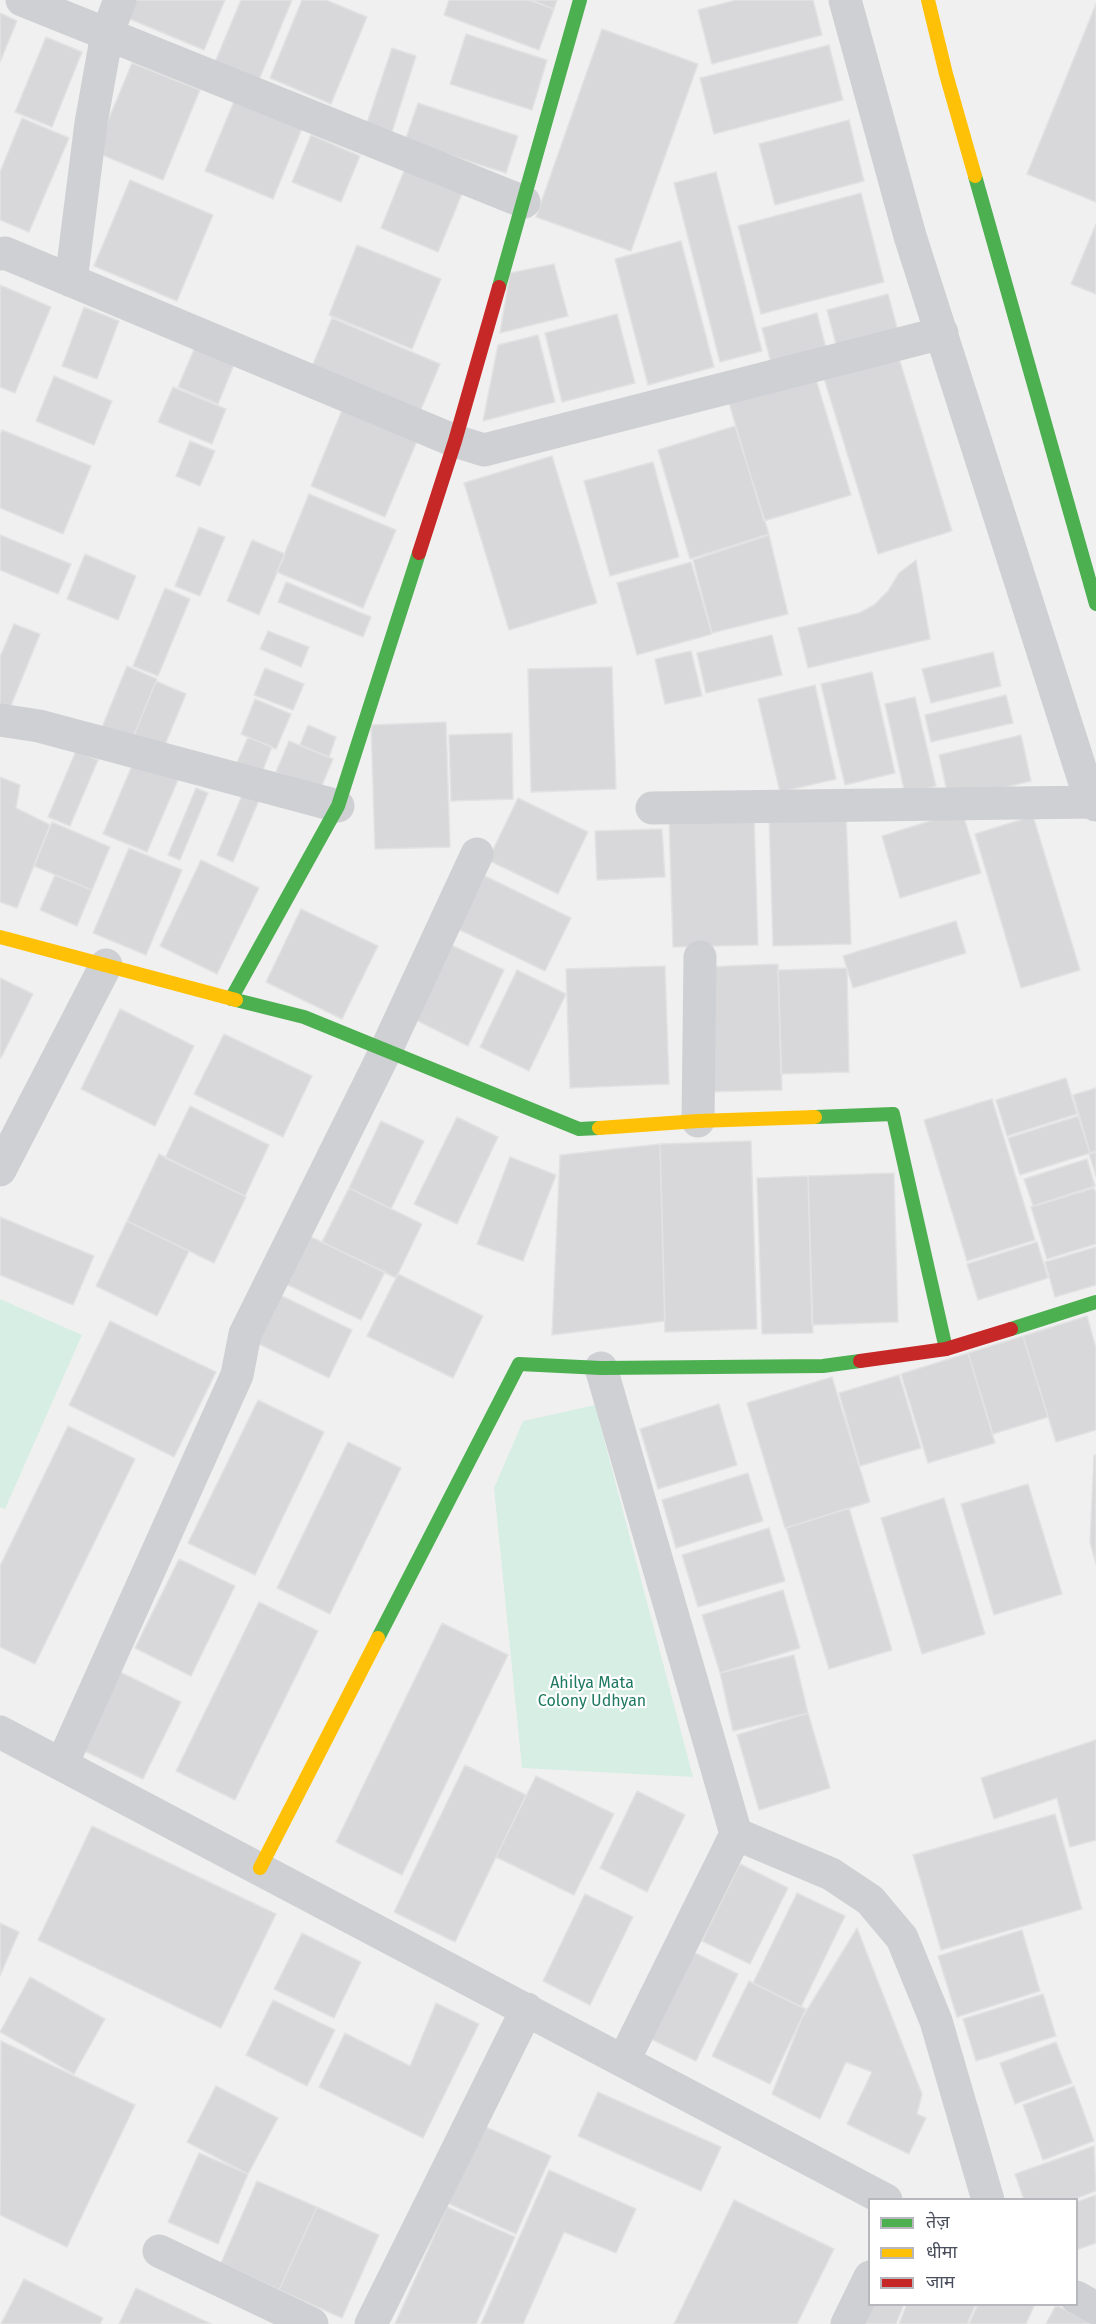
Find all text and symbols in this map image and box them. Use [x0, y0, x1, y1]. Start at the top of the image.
park label: Ahilya Mata Colony Udhyan [538, 1674, 646, 1712]
legend [868, 2198, 1078, 2306]
text: तेज़ [926, 2211, 950, 2233]
text: धीमा [926, 2241, 957, 2263]
text: जाम [926, 2271, 955, 2293]

